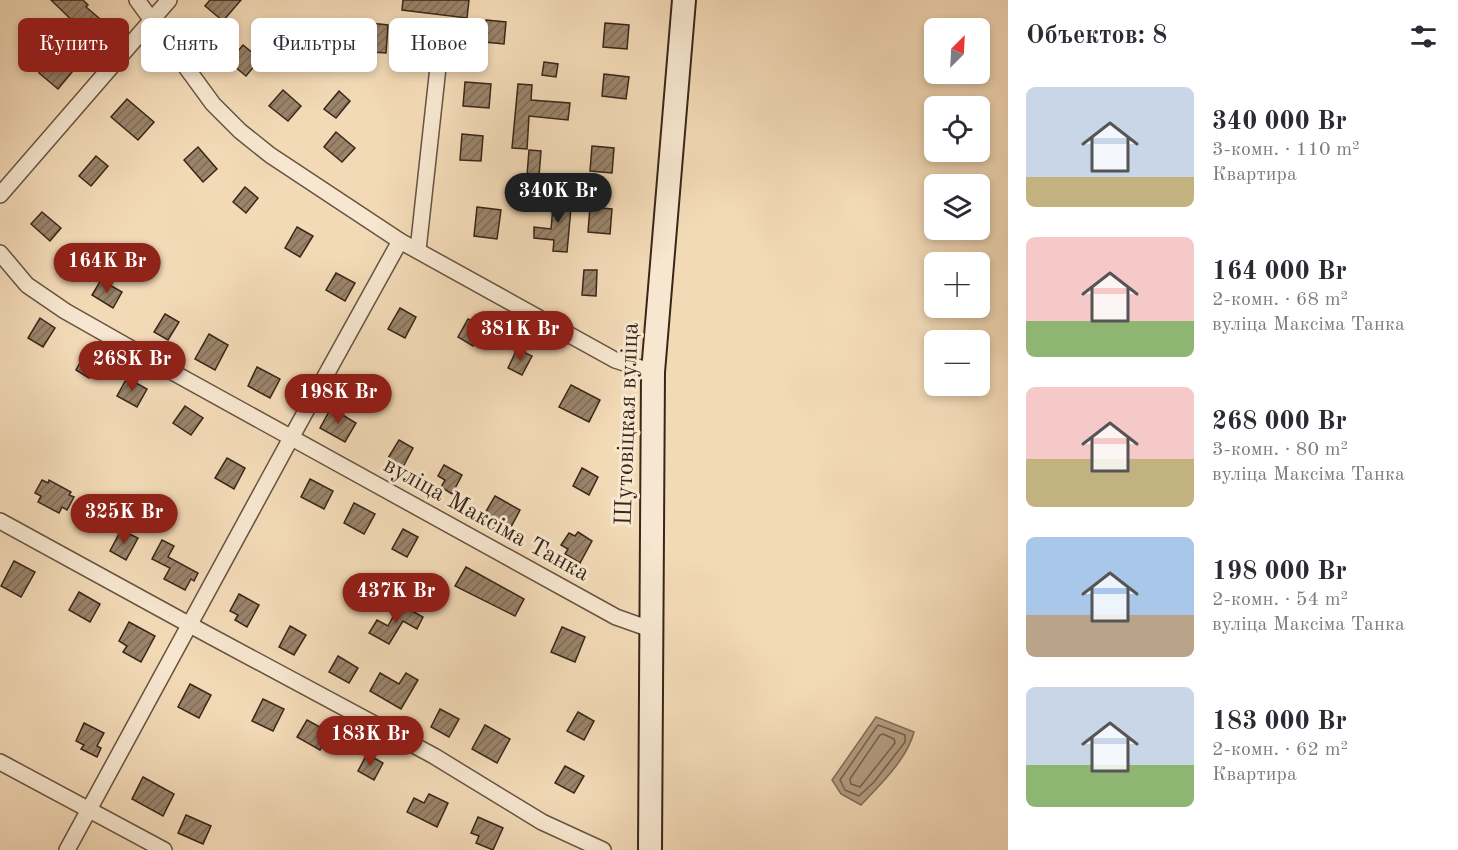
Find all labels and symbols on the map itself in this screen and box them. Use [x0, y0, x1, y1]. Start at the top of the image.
north arrow [924, 18, 990, 84]
pin: 340K Br [503, 173, 613, 224]
pin: 164K Br [52, 243, 162, 294]
pin: 381K Br [465, 311, 575, 362]
street label: Шутовіцкая вуліца [612, 322, 644, 526]
pin: 268K Br [77, 341, 187, 392]
pin: 198K Br [283, 374, 393, 425]
street label: вуліца Максіма Танка [379, 453, 593, 587]
pin: 325K Br [69, 494, 179, 545]
pin: 437K Br [341, 573, 451, 624]
pin: 183K Br [315, 716, 425, 767]

